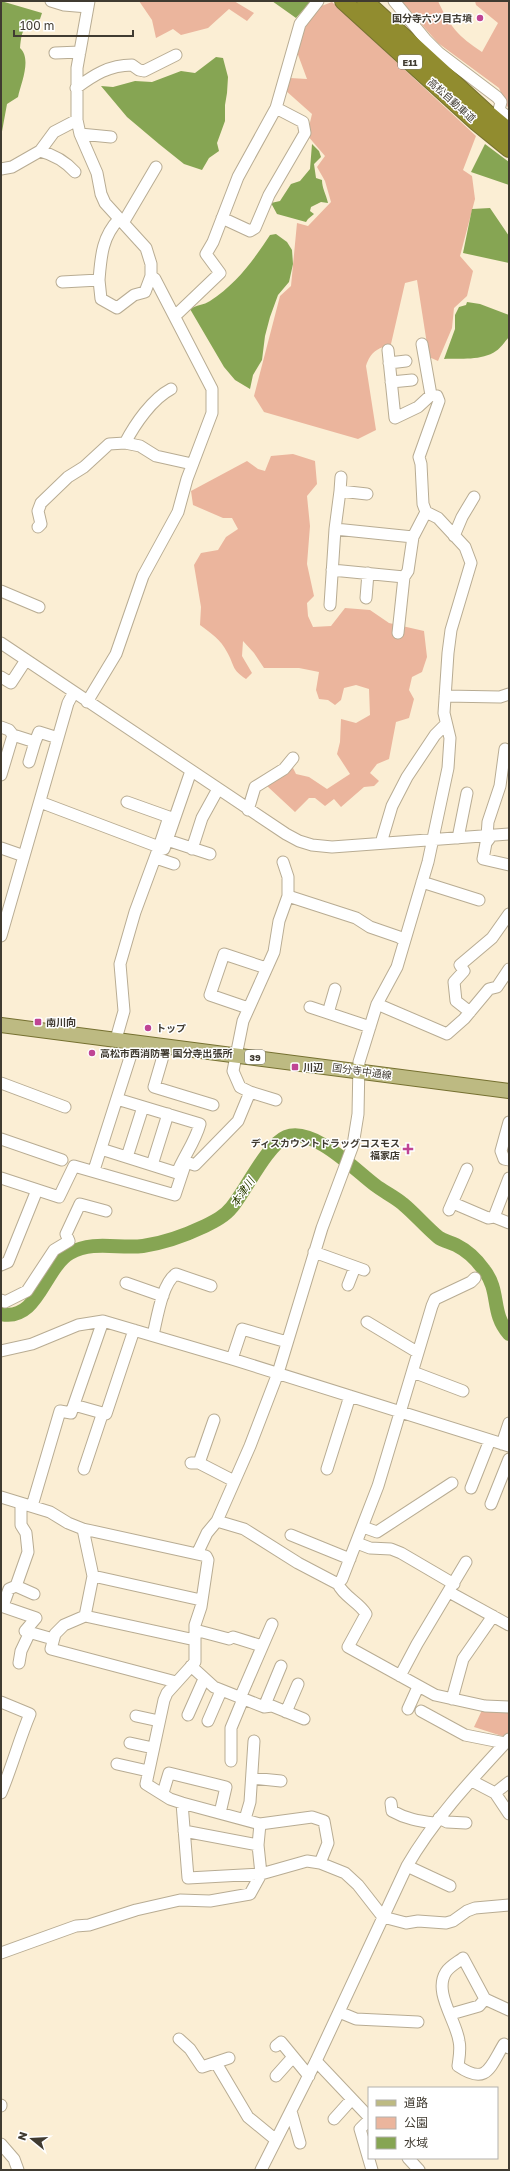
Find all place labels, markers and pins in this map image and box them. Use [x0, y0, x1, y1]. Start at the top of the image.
place label: 国分寺六ツ目古墳 [392, 12, 473, 24]
marker: 国分寺六ツ目古墳 [475, 13, 485, 23]
place label: 南川向 [46, 1016, 76, 1028]
marker: 南川向 [33, 1017, 43, 1027]
place label: トップ [156, 1022, 186, 1034]
marker: トップ [143, 1023, 153, 1033]
place label: 高松市西消防署 国分寺出張所 [100, 1047, 233, 1059]
marker: 高松市西消防署 国分寺出張所 [87, 1048, 97, 1058]
place label: 川辺 [303, 1061, 324, 1073]
marker: 川辺 [290, 1062, 300, 1072]
place label: ディスカウントドラッグコスモス 福家店 [251, 1137, 400, 1161]
marker: ディスカウントドラッグコスモス 福家店 [403, 1144, 413, 1154]

